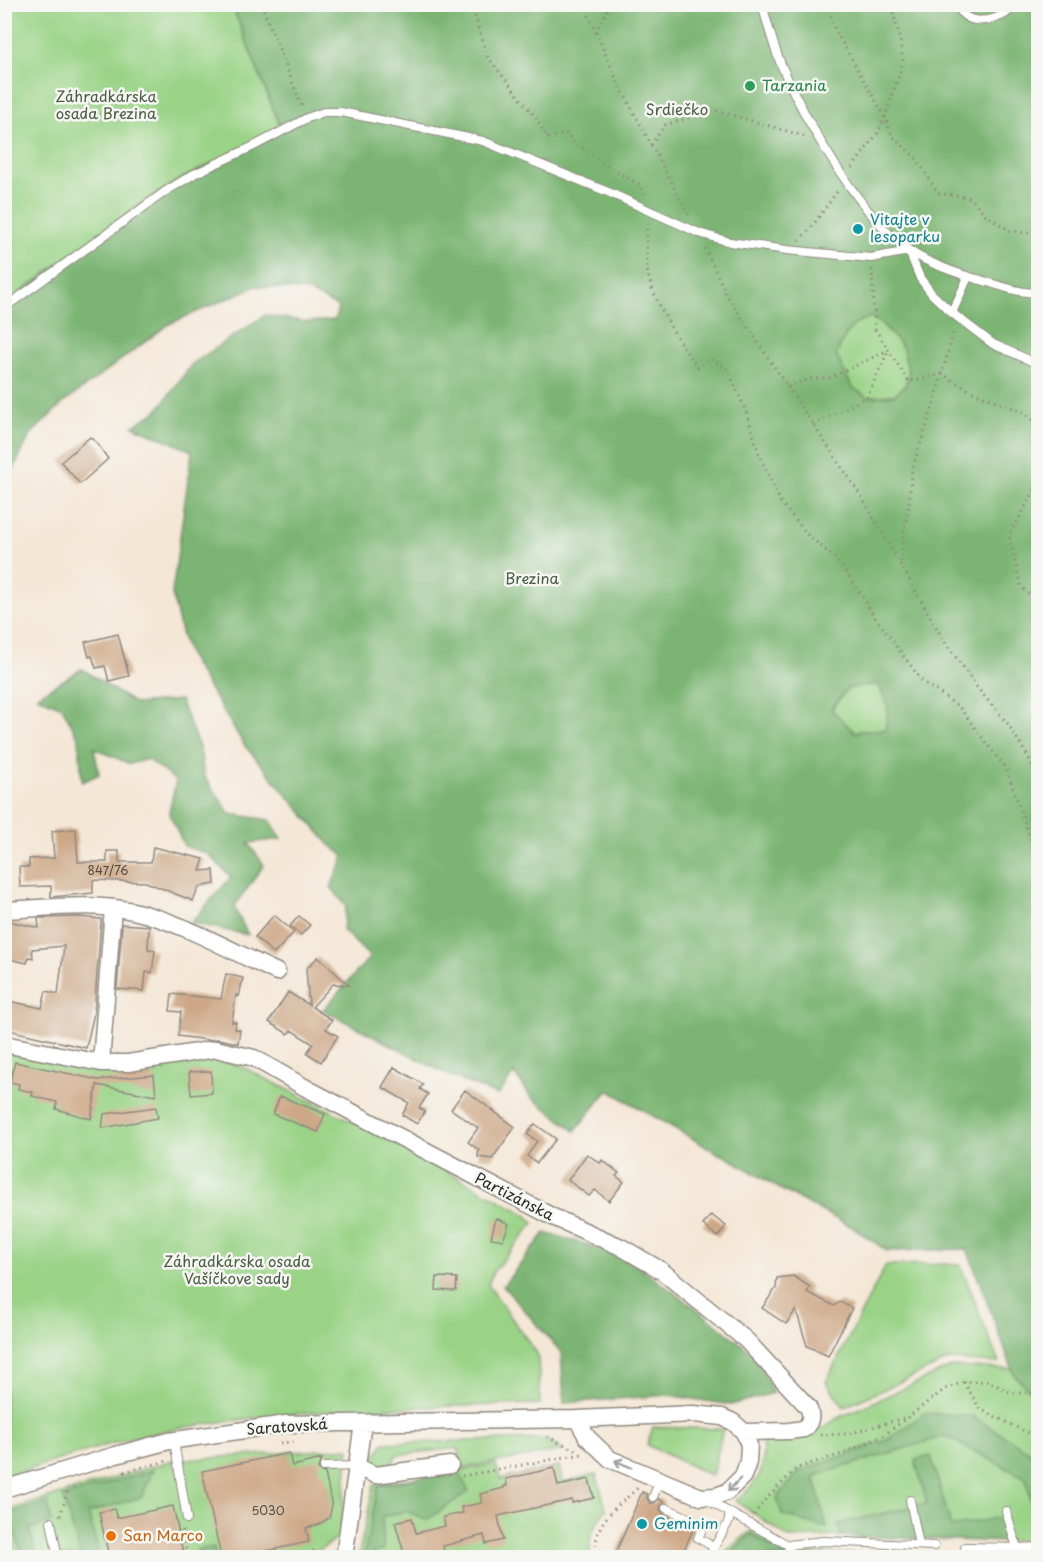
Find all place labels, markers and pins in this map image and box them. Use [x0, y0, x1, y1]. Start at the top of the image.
place label: Tarzania [762, 73, 827, 96]
marker: Tarzania [743, 79, 757, 93]
place label: Vitajte v lesoparku [870, 207, 940, 247]
marker: Vitajte v lesoparku [851, 222, 865, 236]
place label: Geminim [654, 1511, 718, 1534]
marker: Geminim [635, 1517, 649, 1531]
place label: San Marco [123, 1523, 203, 1546]
marker: San Marco [104, 1529, 118, 1543]

